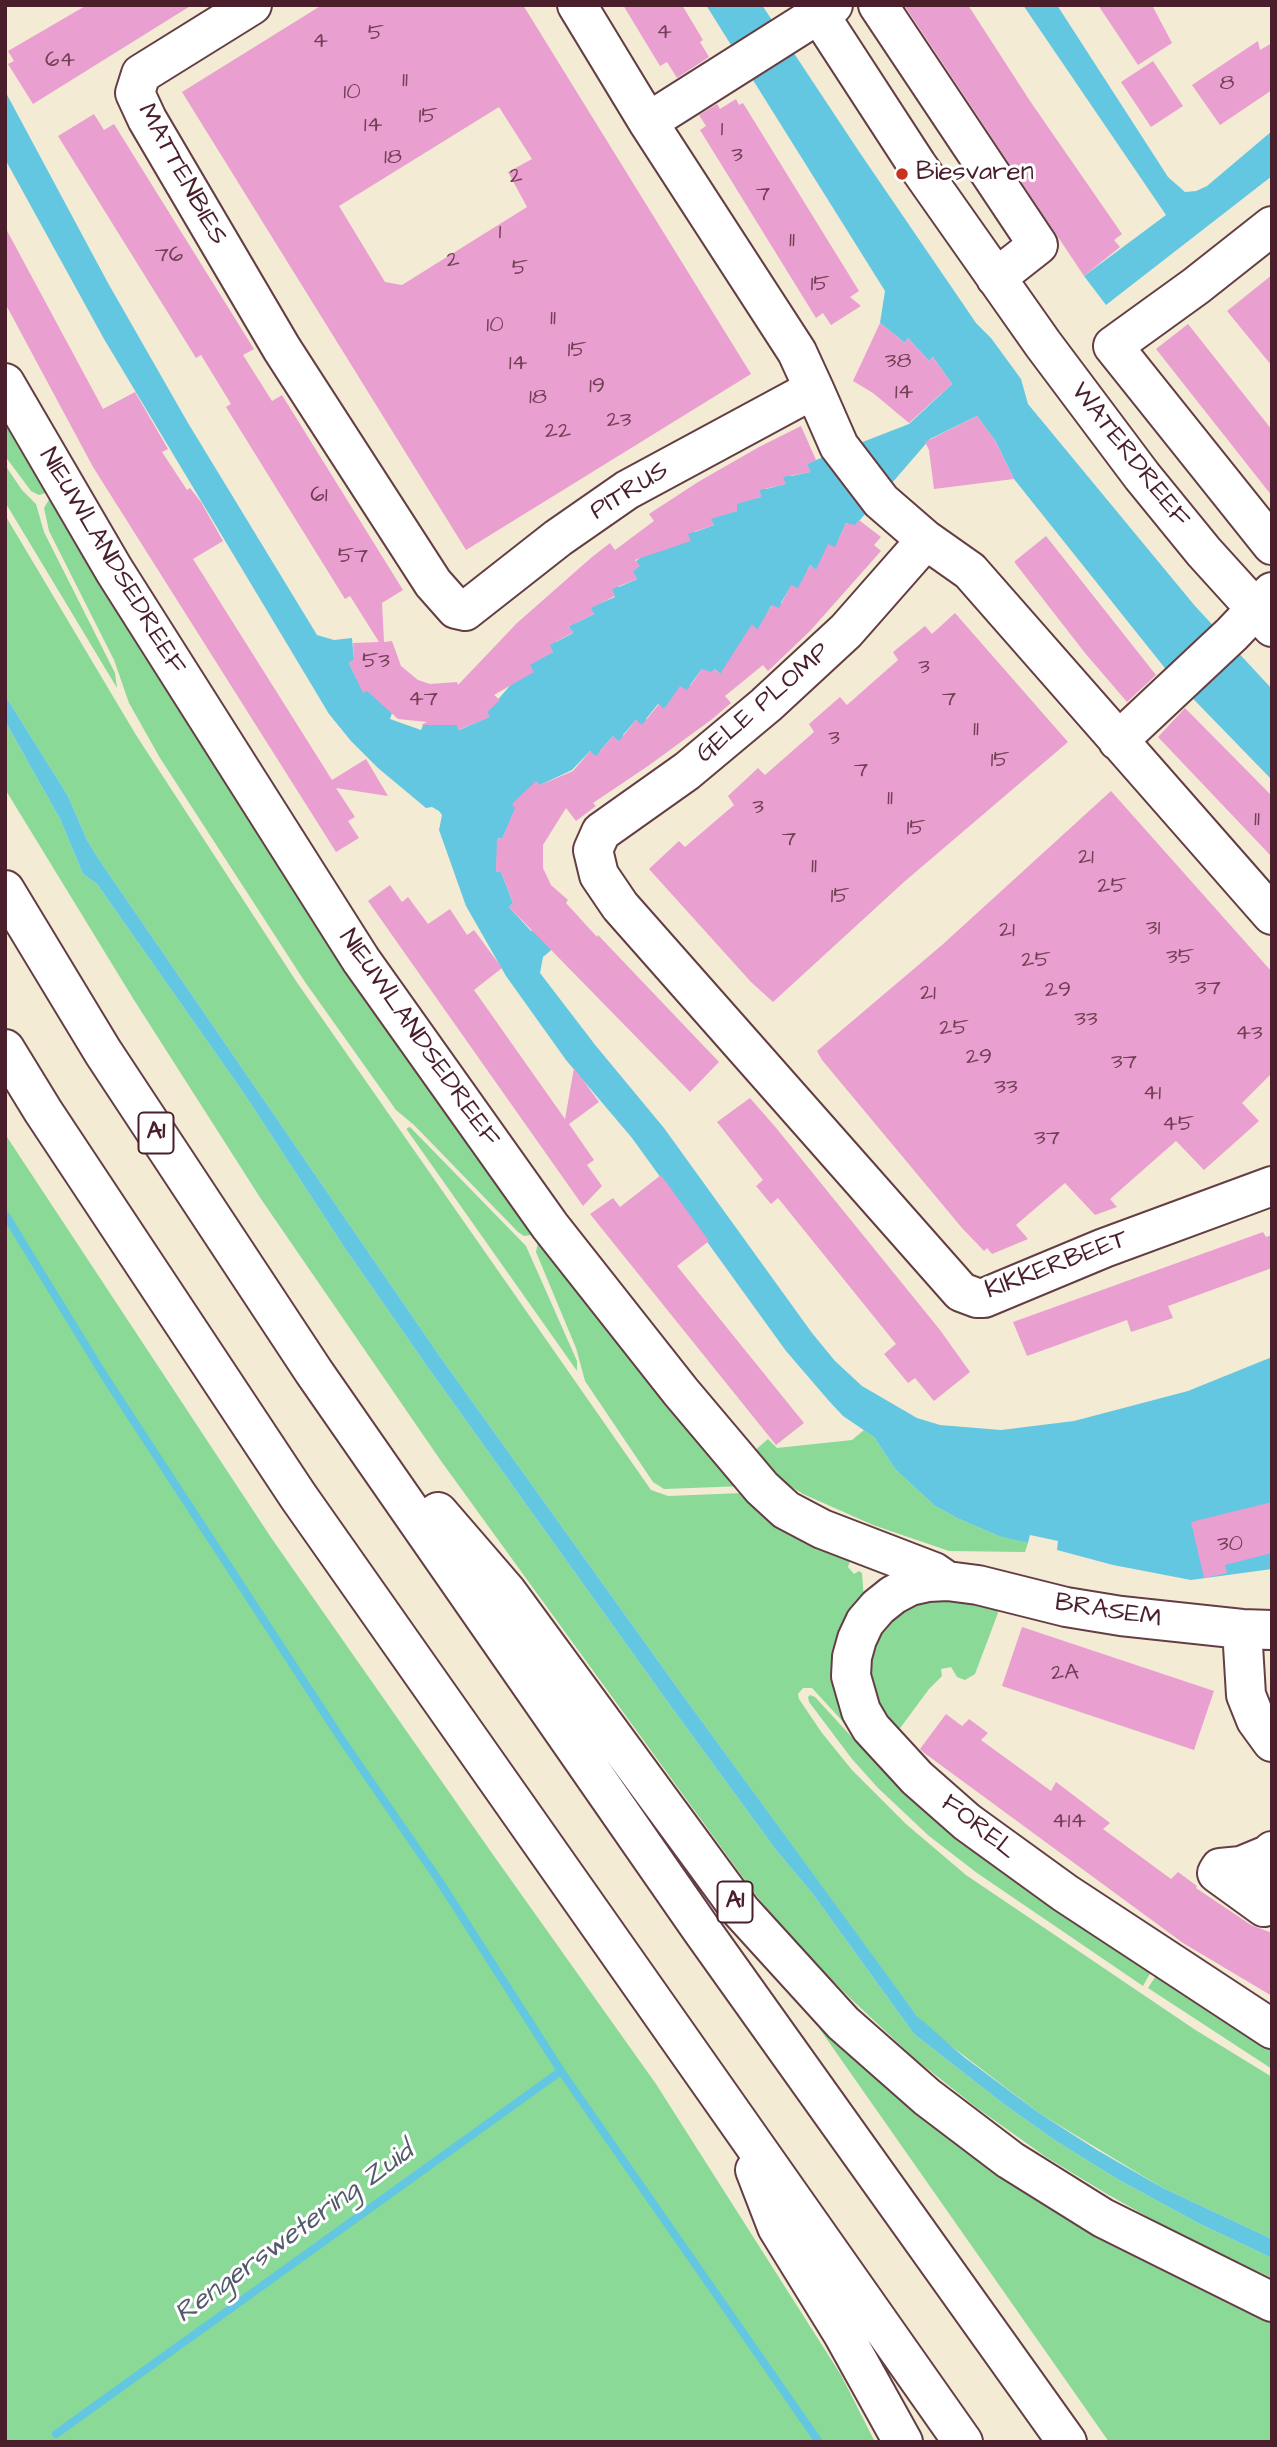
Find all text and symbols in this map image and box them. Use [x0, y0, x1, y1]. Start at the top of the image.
house number: 4 [656, 19, 672, 47]
house number: 5 [368, 20, 384, 48]
house number: 4 [312, 28, 328, 56]
house number: 64 [45, 47, 75, 75]
house number: 11 [402, 67, 408, 95]
house number: 8 [1220, 70, 1234, 98]
house number: 10 [343, 79, 361, 107]
street label: MATTENBIES [129, 99, 233, 251]
house number: 15 [418, 103, 438, 131]
house number: 14 [364, 112, 382, 140]
house number: 1 [721, 116, 723, 144]
house number: 3 [731, 142, 743, 170]
house number: 18 [384, 144, 402, 172]
place label: Biesvaren [916, 158, 1034, 190]
house number: 2 [509, 163, 523, 191]
marker: Biesvaren [894, 166, 910, 182]
house number: 7 [756, 181, 770, 209]
house number: 1 [499, 219, 501, 247]
house number: 11 [789, 227, 795, 255]
house number: 76 [155, 242, 183, 270]
house number: 2 [446, 247, 460, 275]
house number: 5 [512, 255, 528, 283]
house number: 15 [810, 271, 830, 299]
house number: 11 [550, 305, 556, 333]
house number: 10 [486, 312, 504, 340]
house number: 15 [567, 337, 587, 365]
house number: 38 [885, 348, 911, 376]
house number: 14 [509, 350, 527, 378]
house number: 19 [589, 373, 605, 401]
street label: WATERDREEF [1063, 377, 1195, 535]
house number: 14 [895, 379, 913, 407]
house number: 18 [529, 384, 547, 412]
house number: 23 [607, 407, 631, 435]
house number: 22 [545, 418, 571, 446]
street label: NIEUWLANDSEDREEF [31, 443, 191, 681]
street label: PITRUS [585, 456, 675, 528]
house number: 61 [310, 482, 328, 510]
house number: 57 [338, 543, 368, 571]
street label: GELE PLOMP [691, 637, 837, 771]
house number: 53 [362, 648, 390, 676]
house number: 3 [918, 654, 930, 682]
house number: 47 [408, 686, 438, 714]
house number: 7 [942, 686, 956, 714]
house number: 11 [973, 716, 979, 744]
house number: 3 [828, 725, 840, 753]
house number: 15 [990, 747, 1010, 775]
house number: 7 [854, 757, 868, 785]
house number: 11 [887, 785, 893, 813]
house number: 3 [752, 794, 764, 822]
house number: 11 [1254, 806, 1260, 834]
house number: 15 [906, 815, 926, 843]
house number: 7 [782, 826, 796, 854]
house number: 21 [1078, 844, 1094, 872]
house number: 11 [811, 853, 817, 881]
house number: 25 [1097, 873, 1127, 901]
house number: 15 [830, 883, 850, 911]
house number: 31 [1146, 915, 1160, 943]
house number: 21 [999, 917, 1015, 945]
street label: NIEUWLANDSEDREEF [331, 924, 505, 1154]
house number: 35 [1166, 944, 1194, 972]
house number: 25 [1021, 947, 1051, 975]
house number: 37 [1195, 975, 1221, 1003]
house number: 29 [1045, 977, 1071, 1005]
house number: 21 [920, 980, 936, 1008]
house number: 33 [1074, 1006, 1098, 1034]
house number: 25 [939, 1015, 969, 1043]
house number: 43 [1235, 1020, 1263, 1048]
house number: 29 [966, 1044, 992, 1072]
house number: 37 [1111, 1049, 1137, 1077]
house number: 33 [994, 1074, 1018, 1102]
house number: 41 [1143, 1080, 1161, 1108]
house number: 45 [1162, 1111, 1194, 1139]
road number: A1 [138, 1112, 174, 1154]
house number: 37 [1034, 1125, 1060, 1153]
street label: KIKKERBEET [981, 1224, 1133, 1308]
house number: 30 [1217, 1531, 1243, 1559]
street label: BRASEM [1053, 1588, 1163, 1636]
house number: 2A [1051, 1660, 1079, 1688]
street label: FOREL [934, 1789, 1022, 1867]
house number: 414 [1052, 1808, 1086, 1836]
road number: A1 [718, 1882, 752, 1923]
water label: Rengerswetering Zuid [169, 2136, 421, 2332]

